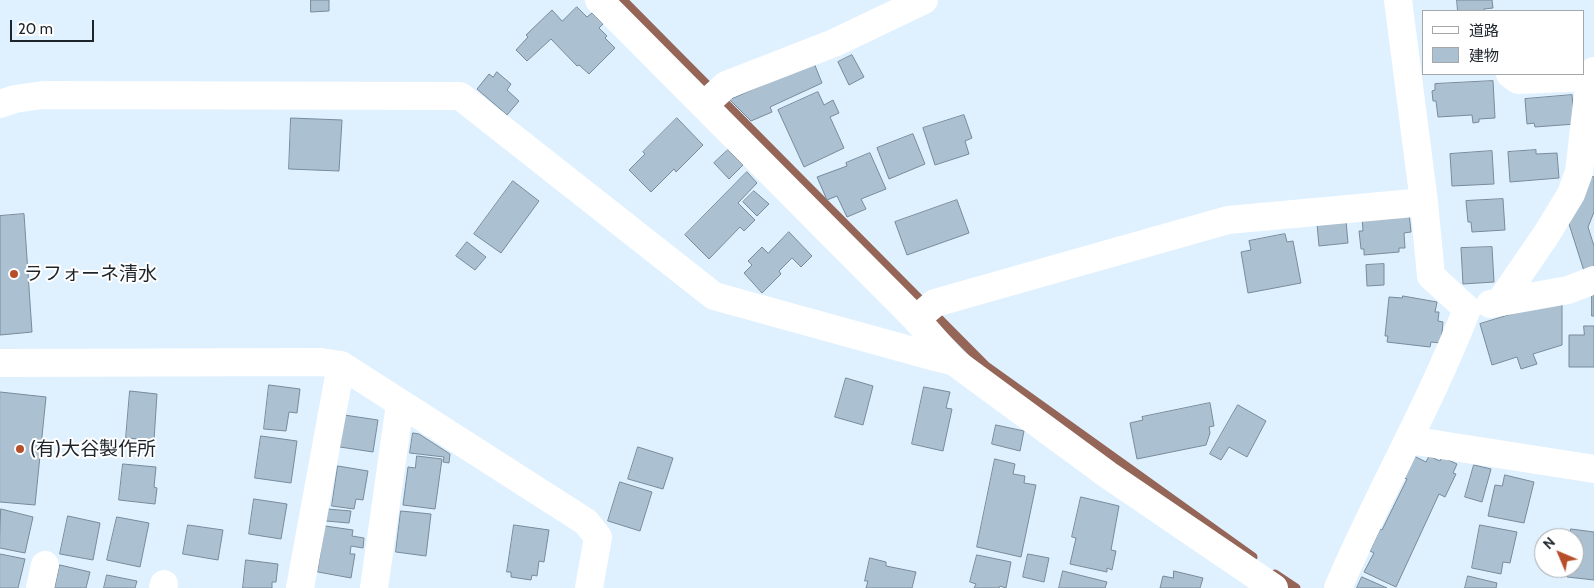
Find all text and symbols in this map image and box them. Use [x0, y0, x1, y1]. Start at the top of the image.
scale bar [12, 10, 96, 42]
legend [1422, 10, 1584, 75]
text: 20 m [18, 20, 53, 38]
text: 道路 [1469, 22, 1499, 40]
text: 建物 [1469, 47, 1499, 65]
place label: ラフォーネ清水 [24, 263, 157, 285]
marker: ラフォーネ清水 [8, 268, 20, 280]
place label: (有)大谷製作所 [30, 438, 156, 460]
marker: (有)大谷製作所 [14, 443, 26, 455]
north arrow [1534, 528, 1584, 578]
text: N [1539, 533, 1559, 553]

